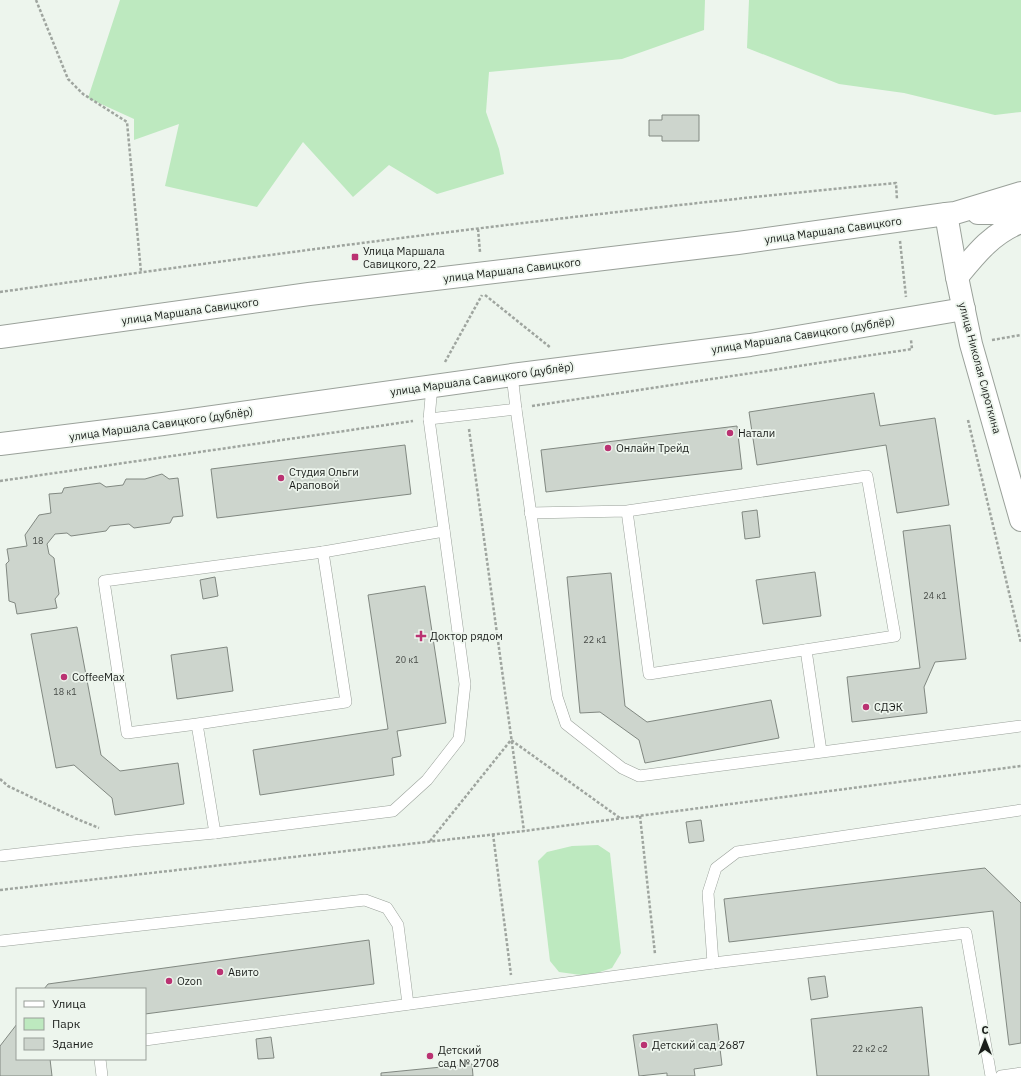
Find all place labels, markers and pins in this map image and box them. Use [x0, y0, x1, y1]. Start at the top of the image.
place label: Улица Маршала Савицкого, 22 [363, 244, 445, 271]
marker: Улица Маршала Савицкого, 22 [350, 252, 360, 262]
place label: Натали [738, 426, 775, 440]
marker: Натали [725, 428, 735, 438]
place label: Онлайн Трейд [616, 441, 690, 455]
marker: Онлайн Трейд [603, 443, 613, 453]
place label: Студия Ольги Араповой [289, 465, 359, 492]
marker: Студия Ольги Араповой [276, 473, 286, 483]
place label: Доктор рядом [430, 629, 503, 643]
marker: Доктор рядом [415, 630, 427, 642]
place label: CoffeeMax [72, 670, 125, 684]
marker: CoffeeMax [59, 672, 69, 682]
place label: СДЭК [874, 700, 903, 714]
marker: СДЭК [861, 702, 871, 712]
place label: Авито [228, 965, 259, 979]
marker: Авито [215, 967, 225, 977]
place label: Ozon [177, 974, 202, 988]
marker: Ozon [164, 976, 174, 986]
place label: Детский сад 2687 [652, 1038, 745, 1052]
marker: Детский сад 2687 [639, 1040, 649, 1050]
place label: Детский сад № 2708 [438, 1043, 499, 1070]
marker: Детский сад № 2708 [425, 1051, 435, 1061]

